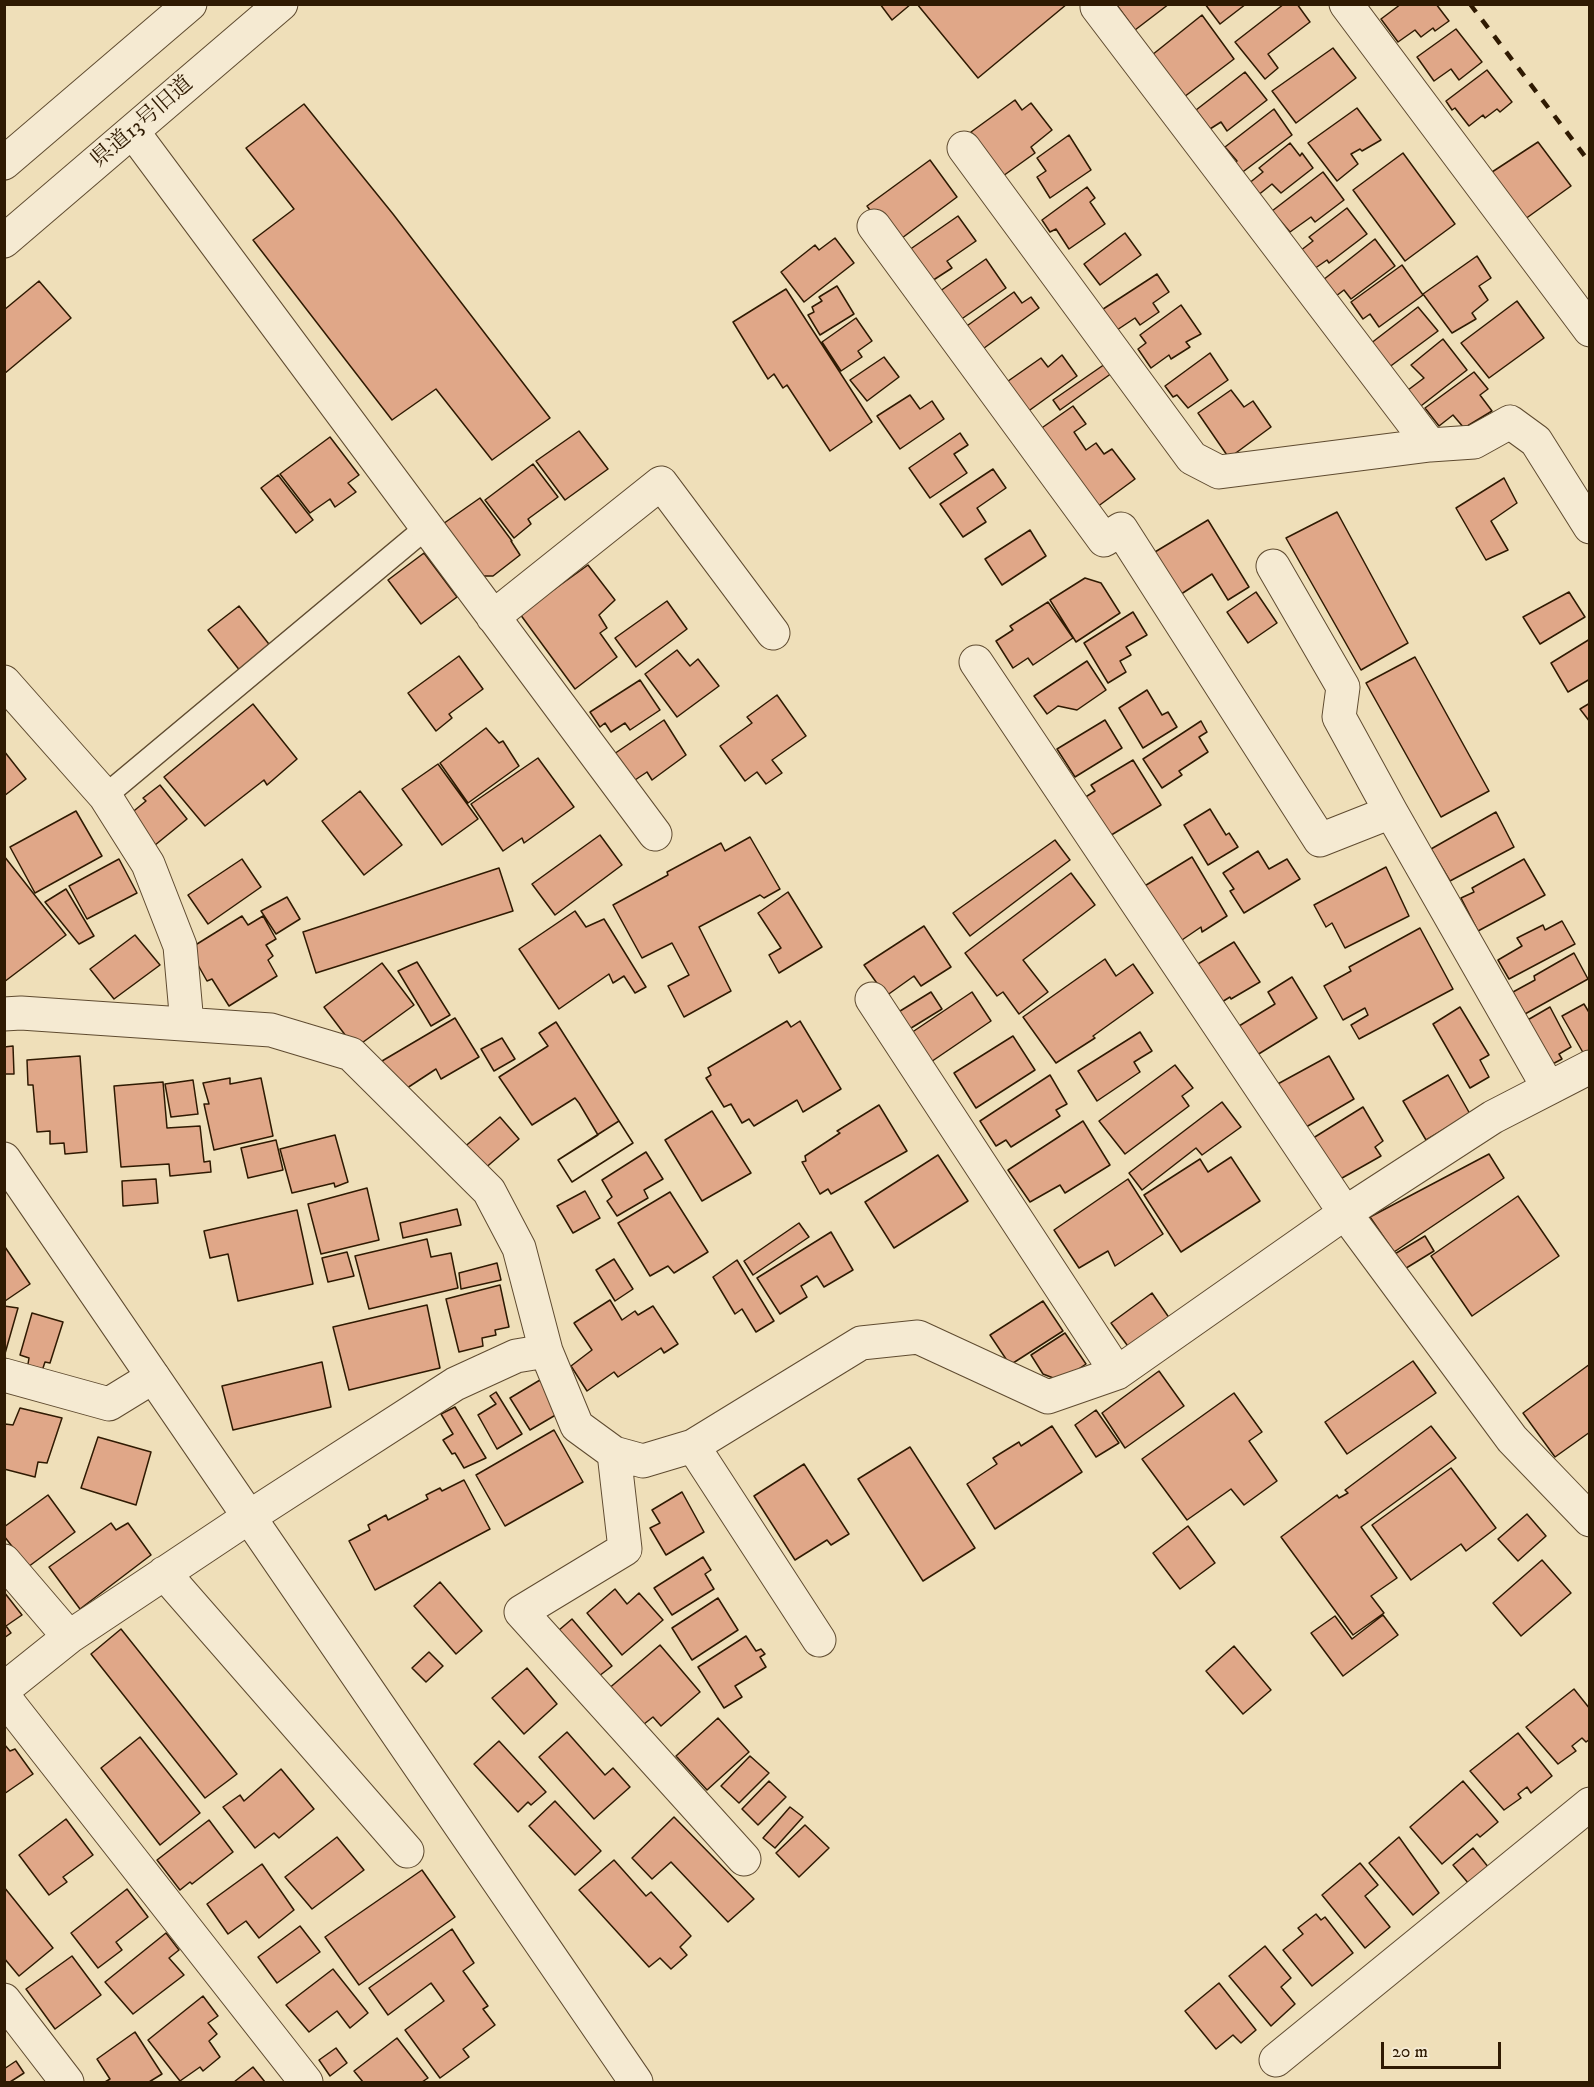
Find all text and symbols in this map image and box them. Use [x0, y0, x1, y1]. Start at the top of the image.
street label: 県道13号旧道 [87, 72, 199, 174]
scale bar [1384, 2030, 1504, 2068]
text: 20 m [1392, 2041, 1428, 2063]

